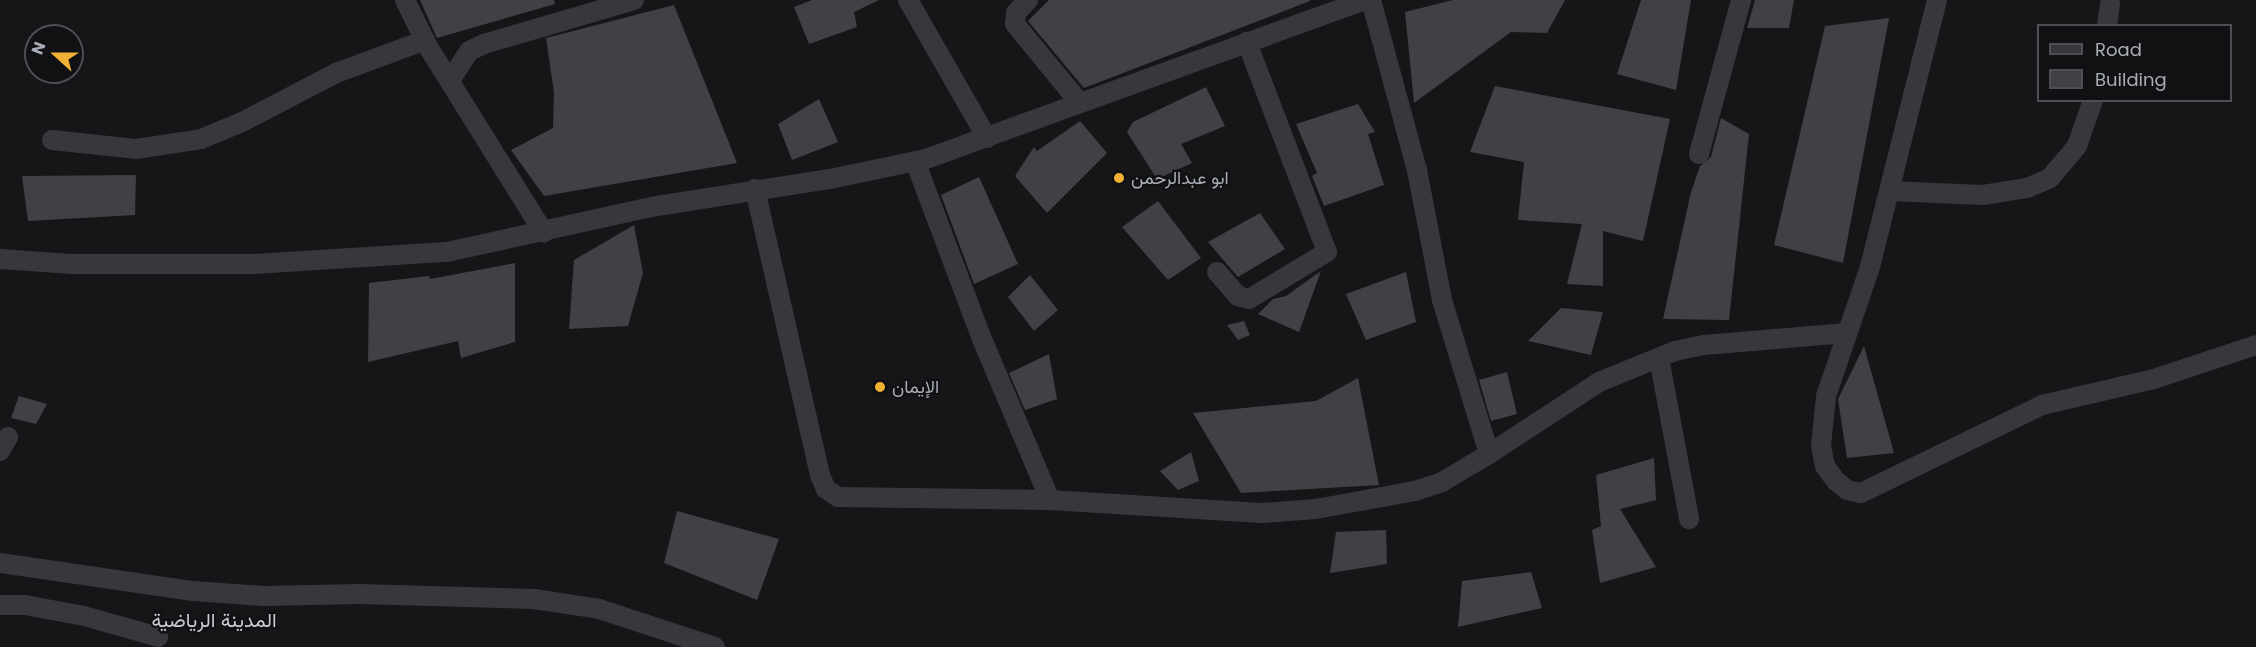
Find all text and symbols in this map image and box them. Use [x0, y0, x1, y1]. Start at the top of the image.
north arrow [24, 24, 84, 84]
legend [2037, 24, 2232, 102]
text: Road [2095, 37, 2142, 62]
text: N [26, 38, 51, 58]
text: Building [2095, 67, 2167, 92]
place label: ابو عبدالرحمن [1131, 167, 1229, 189]
marker: ابو عبدالرحمن [1112, 171, 1126, 185]
place label: الإيمان [892, 376, 939, 398]
marker: الإيمان [873, 380, 887, 394]
district label: المدينة الرياضية [151, 608, 277, 632]

